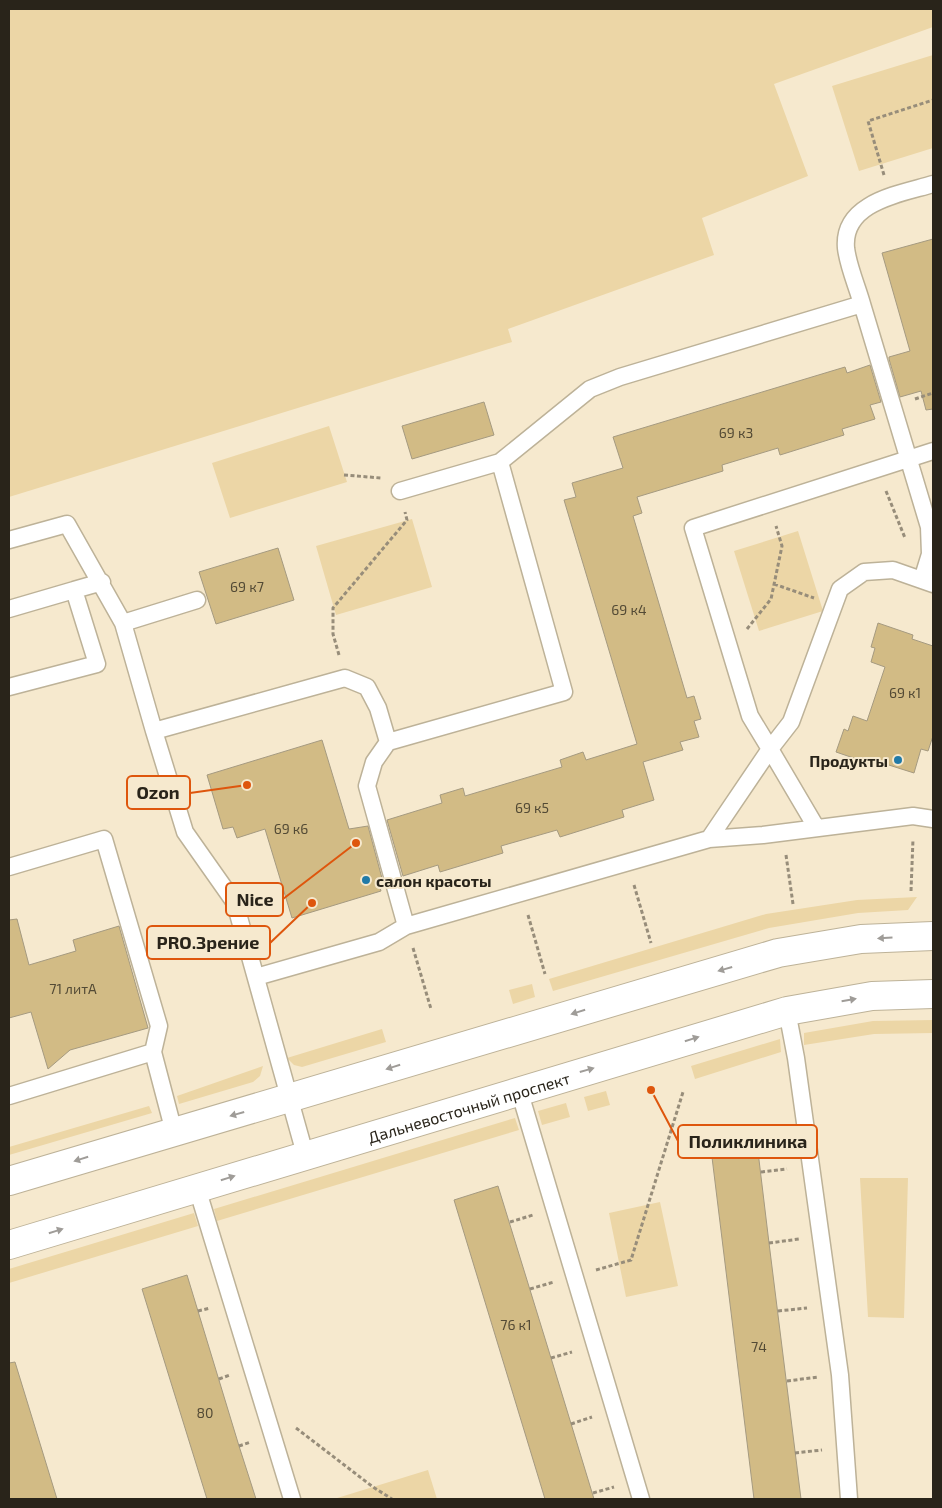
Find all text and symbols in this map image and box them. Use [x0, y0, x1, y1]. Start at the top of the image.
house number: 69 к3 [719, 424, 753, 441]
house number: 69 к7 [230, 578, 264, 595]
house number: 69 к4 [611, 601, 647, 618]
house number: 69 к1 [889, 684, 921, 701]
place label: Продукты [809, 751, 888, 770]
marker: Продукты [892, 754, 904, 766]
callout: Ozon [127, 776, 190, 809]
text: Ozon [136, 781, 180, 803]
house number: 69 к5 [515, 799, 549, 816]
house number: 69 к6 [274, 820, 308, 837]
place label: салон красоты [376, 871, 491, 890]
marker: салон красоты [360, 874, 372, 886]
callout: Nice [226, 883, 283, 916]
text: Nice [236, 888, 274, 910]
callout: PRO.Зрение [147, 926, 270, 959]
text: PRO.Зрение [157, 931, 259, 953]
one-way arrow [876, 935, 892, 943]
one-way arrow [718, 965, 733, 973]
house number: 71 литА [49, 980, 97, 997]
one-way arrow [842, 995, 858, 1003]
one-way arrow [570, 1008, 585, 1016]
one-way arrow [685, 1035, 700, 1043]
one-way arrow [385, 1064, 400, 1072]
one-way arrow [579, 1066, 594, 1074]
street label: Дальневосточный проспект [365, 1067, 572, 1146]
one-way arrow [229, 1110, 244, 1118]
callout: Поликлиника [678, 1125, 817, 1158]
text: Поликлиника [689, 1130, 807, 1152]
one-way arrow [73, 1156, 88, 1164]
one-way arrow [220, 1174, 235, 1182]
one-way arrow [48, 1227, 63, 1235]
house number: 76 к1 [500, 1316, 532, 1333]
house number: 74 [751, 1338, 767, 1355]
house number: 80 [197, 1404, 213, 1421]

